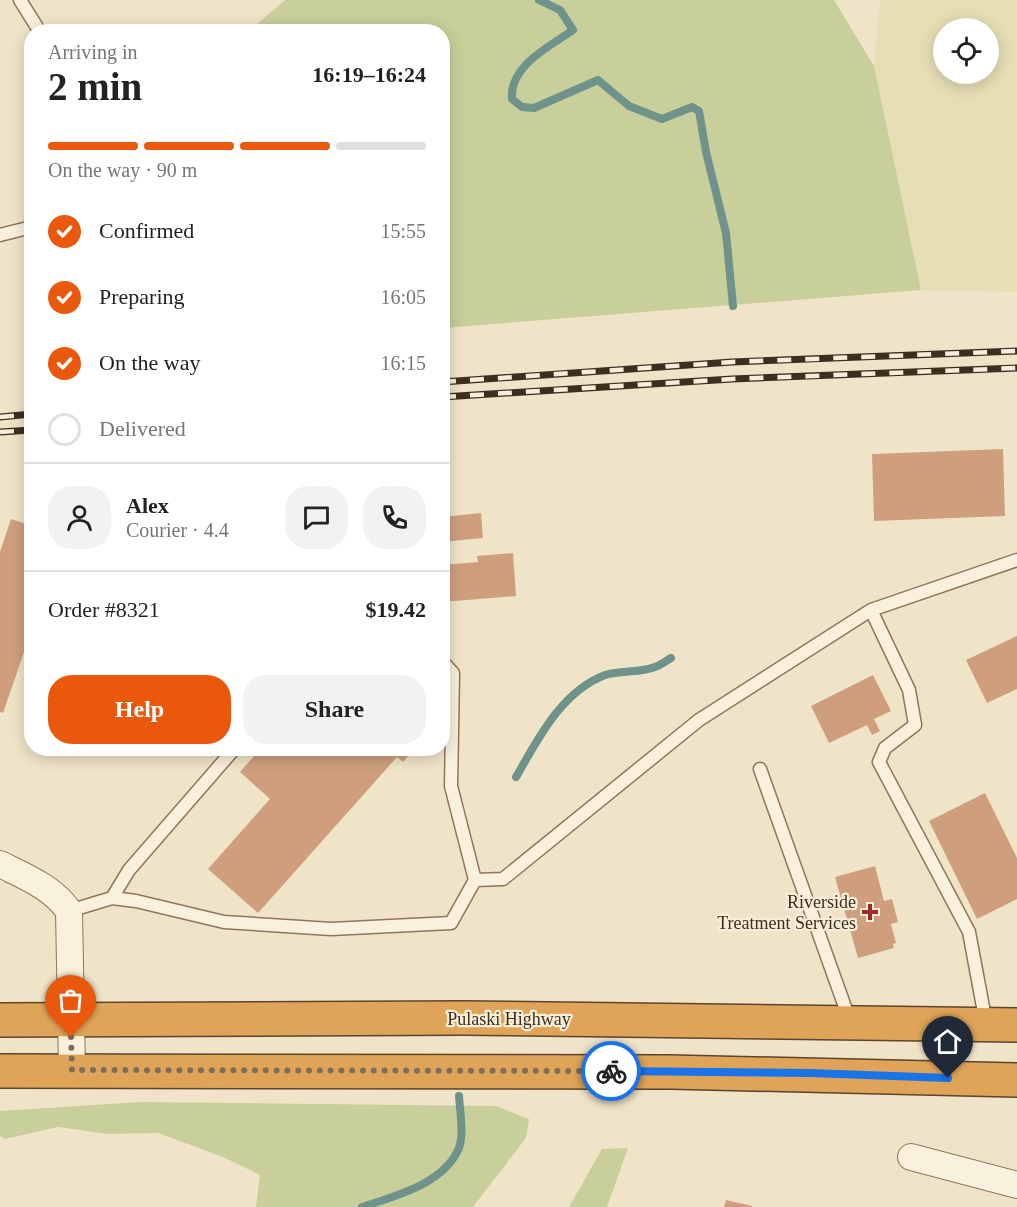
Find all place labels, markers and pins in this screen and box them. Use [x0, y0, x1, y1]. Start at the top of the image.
place label: Riverside Treatment Services [717, 892, 856, 933]
marker: Riverside Treatment Services [861, 903, 879, 921]
pin [45, 975, 96, 1037]
pin [922, 1016, 973, 1078]

